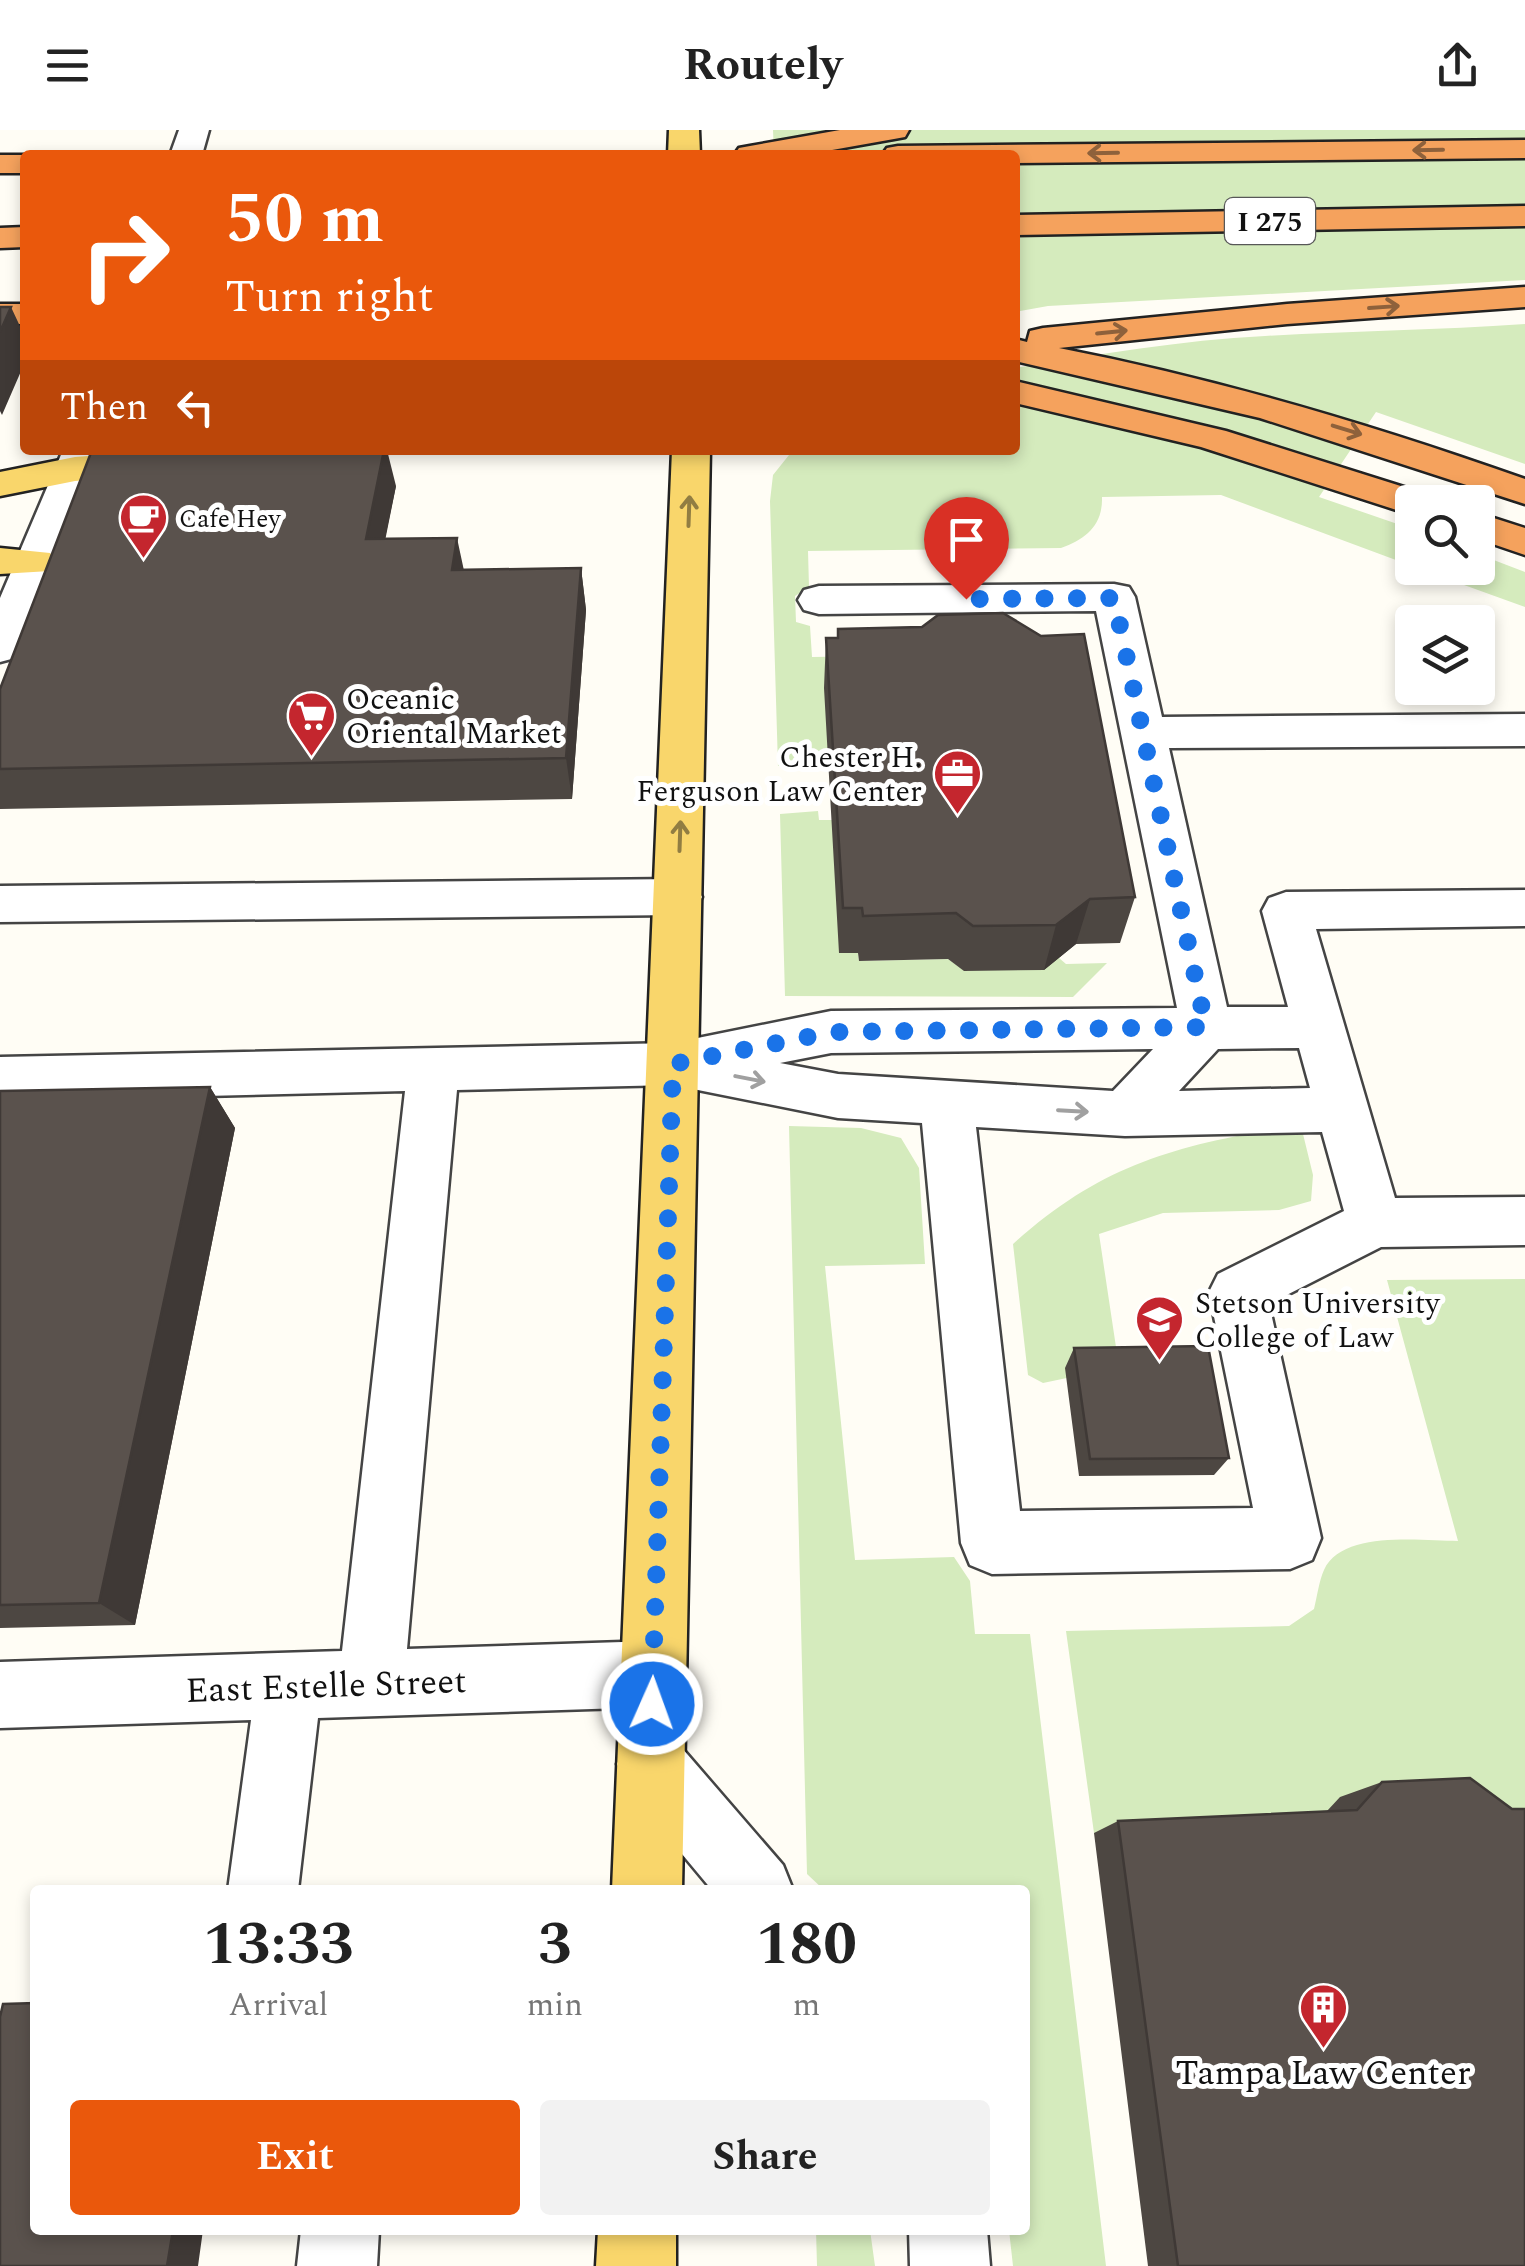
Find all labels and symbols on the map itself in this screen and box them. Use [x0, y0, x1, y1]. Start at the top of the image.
one-way arrow [1412, 140, 1444, 160]
one-way arrow [1087, 144, 1120, 162]
road number: I 275 [1225, 198, 1315, 244]
one-way arrow [1367, 297, 1399, 316]
one-way arrow [1095, 322, 1128, 341]
one-way arrow [1331, 422, 1362, 440]
cafe icon: Cafe Hey [118, 492, 170, 560]
one-way arrow [680, 496, 699, 528]
pin [924, 497, 1009, 600]
place label: Cafe Hey [179, 501, 281, 539]
place label: Oceanic Oriental Market [346, 677, 562, 757]
supermarket icon: Oceanic Oriental Market [285, 690, 337, 758]
place label: Chester H. Ferguson Law Center [636, 735, 922, 815]
office icon: Chester H. Ferguson Law Center [931, 748, 983, 816]
one-way arrow [670, 821, 689, 853]
one-way arrow [733, 1071, 765, 1090]
one-way arrow [1056, 1102, 1088, 1121]
place label: Stetson University College of Law [1195, 1281, 1441, 1361]
school or university icon: Stetson University College of Law [1134, 1294, 1186, 1362]
position arrow [600, 1652, 704, 1756]
street label: East Estelle Street [185, 1655, 467, 1718]
building icon: Tampa Law Center [1297, 1982, 1349, 2050]
place label: Tampa Law Center [1175, 2047, 1471, 2100]

